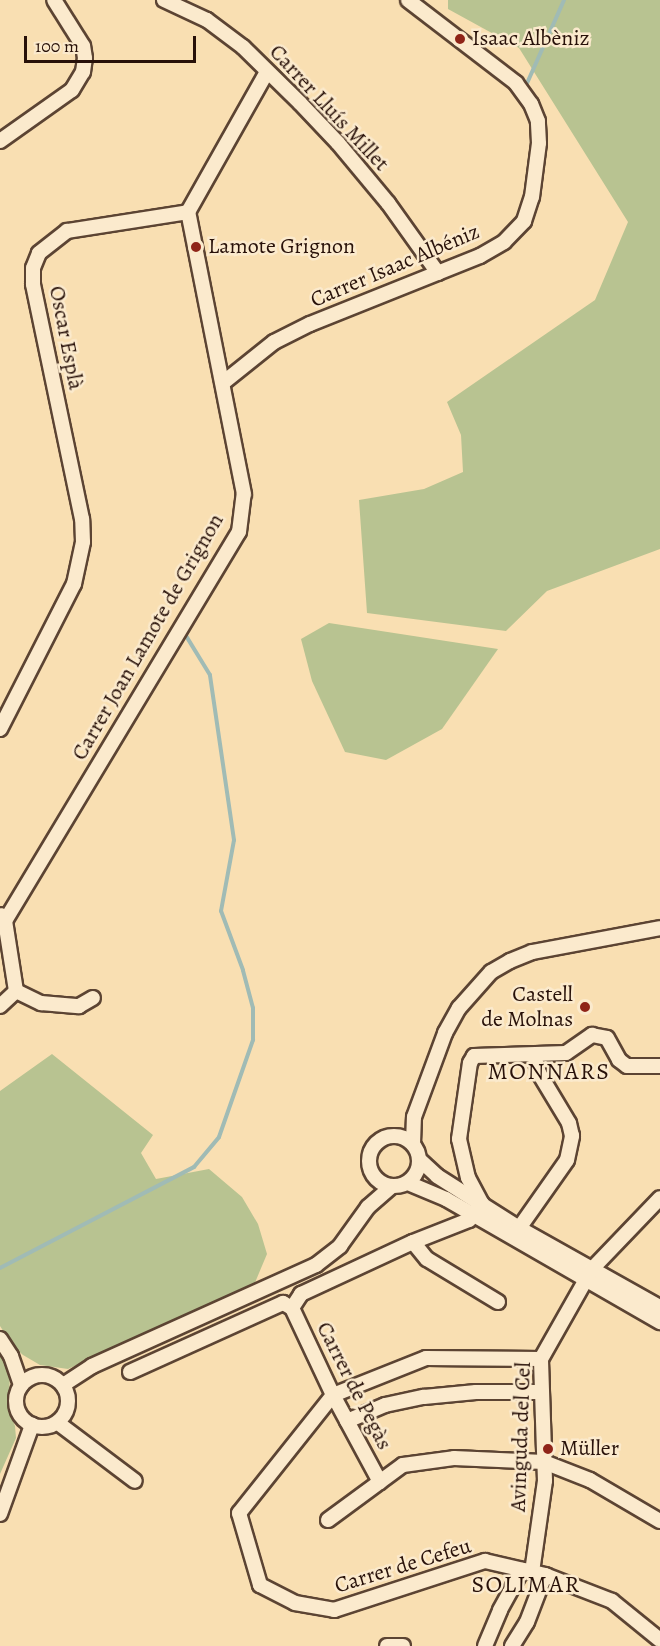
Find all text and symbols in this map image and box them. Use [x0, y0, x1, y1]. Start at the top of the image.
scale bar [27, 24, 200, 62]
place label: Isaac Albèniz [472, 26, 590, 52]
marker: Isaac Albèniz [453, 32, 467, 46]
text: 100 m [35, 34, 79, 58]
street label: Carrer Lluís Millet [264, 39, 394, 177]
street label: Carrer Isaac Albéniz [307, 218, 483, 314]
place label: Lamote Grignon [208, 234, 355, 260]
marker: Lamote Grignon [189, 240, 203, 254]
street label: Oscar Esplà [43, 284, 89, 392]
street label: Carrer Joan Lamote de Grignon [66, 509, 230, 765]
place label: Castell de Molnas [481, 981, 573, 1032]
marker: Castell de Molnas [578, 1000, 592, 1014]
district label: MONNARS [488, 1058, 610, 1086]
street label: Carrer de Pegàs [310, 1318, 398, 1454]
street label: Avinguda del Cel [505, 1362, 537, 1512]
place label: Müller [560, 1436, 619, 1462]
marker: Müller [541, 1442, 555, 1456]
street label: Carrer de Cefeu [332, 1533, 474, 1599]
district label: SOLIMAR [471, 1571, 581, 1599]

